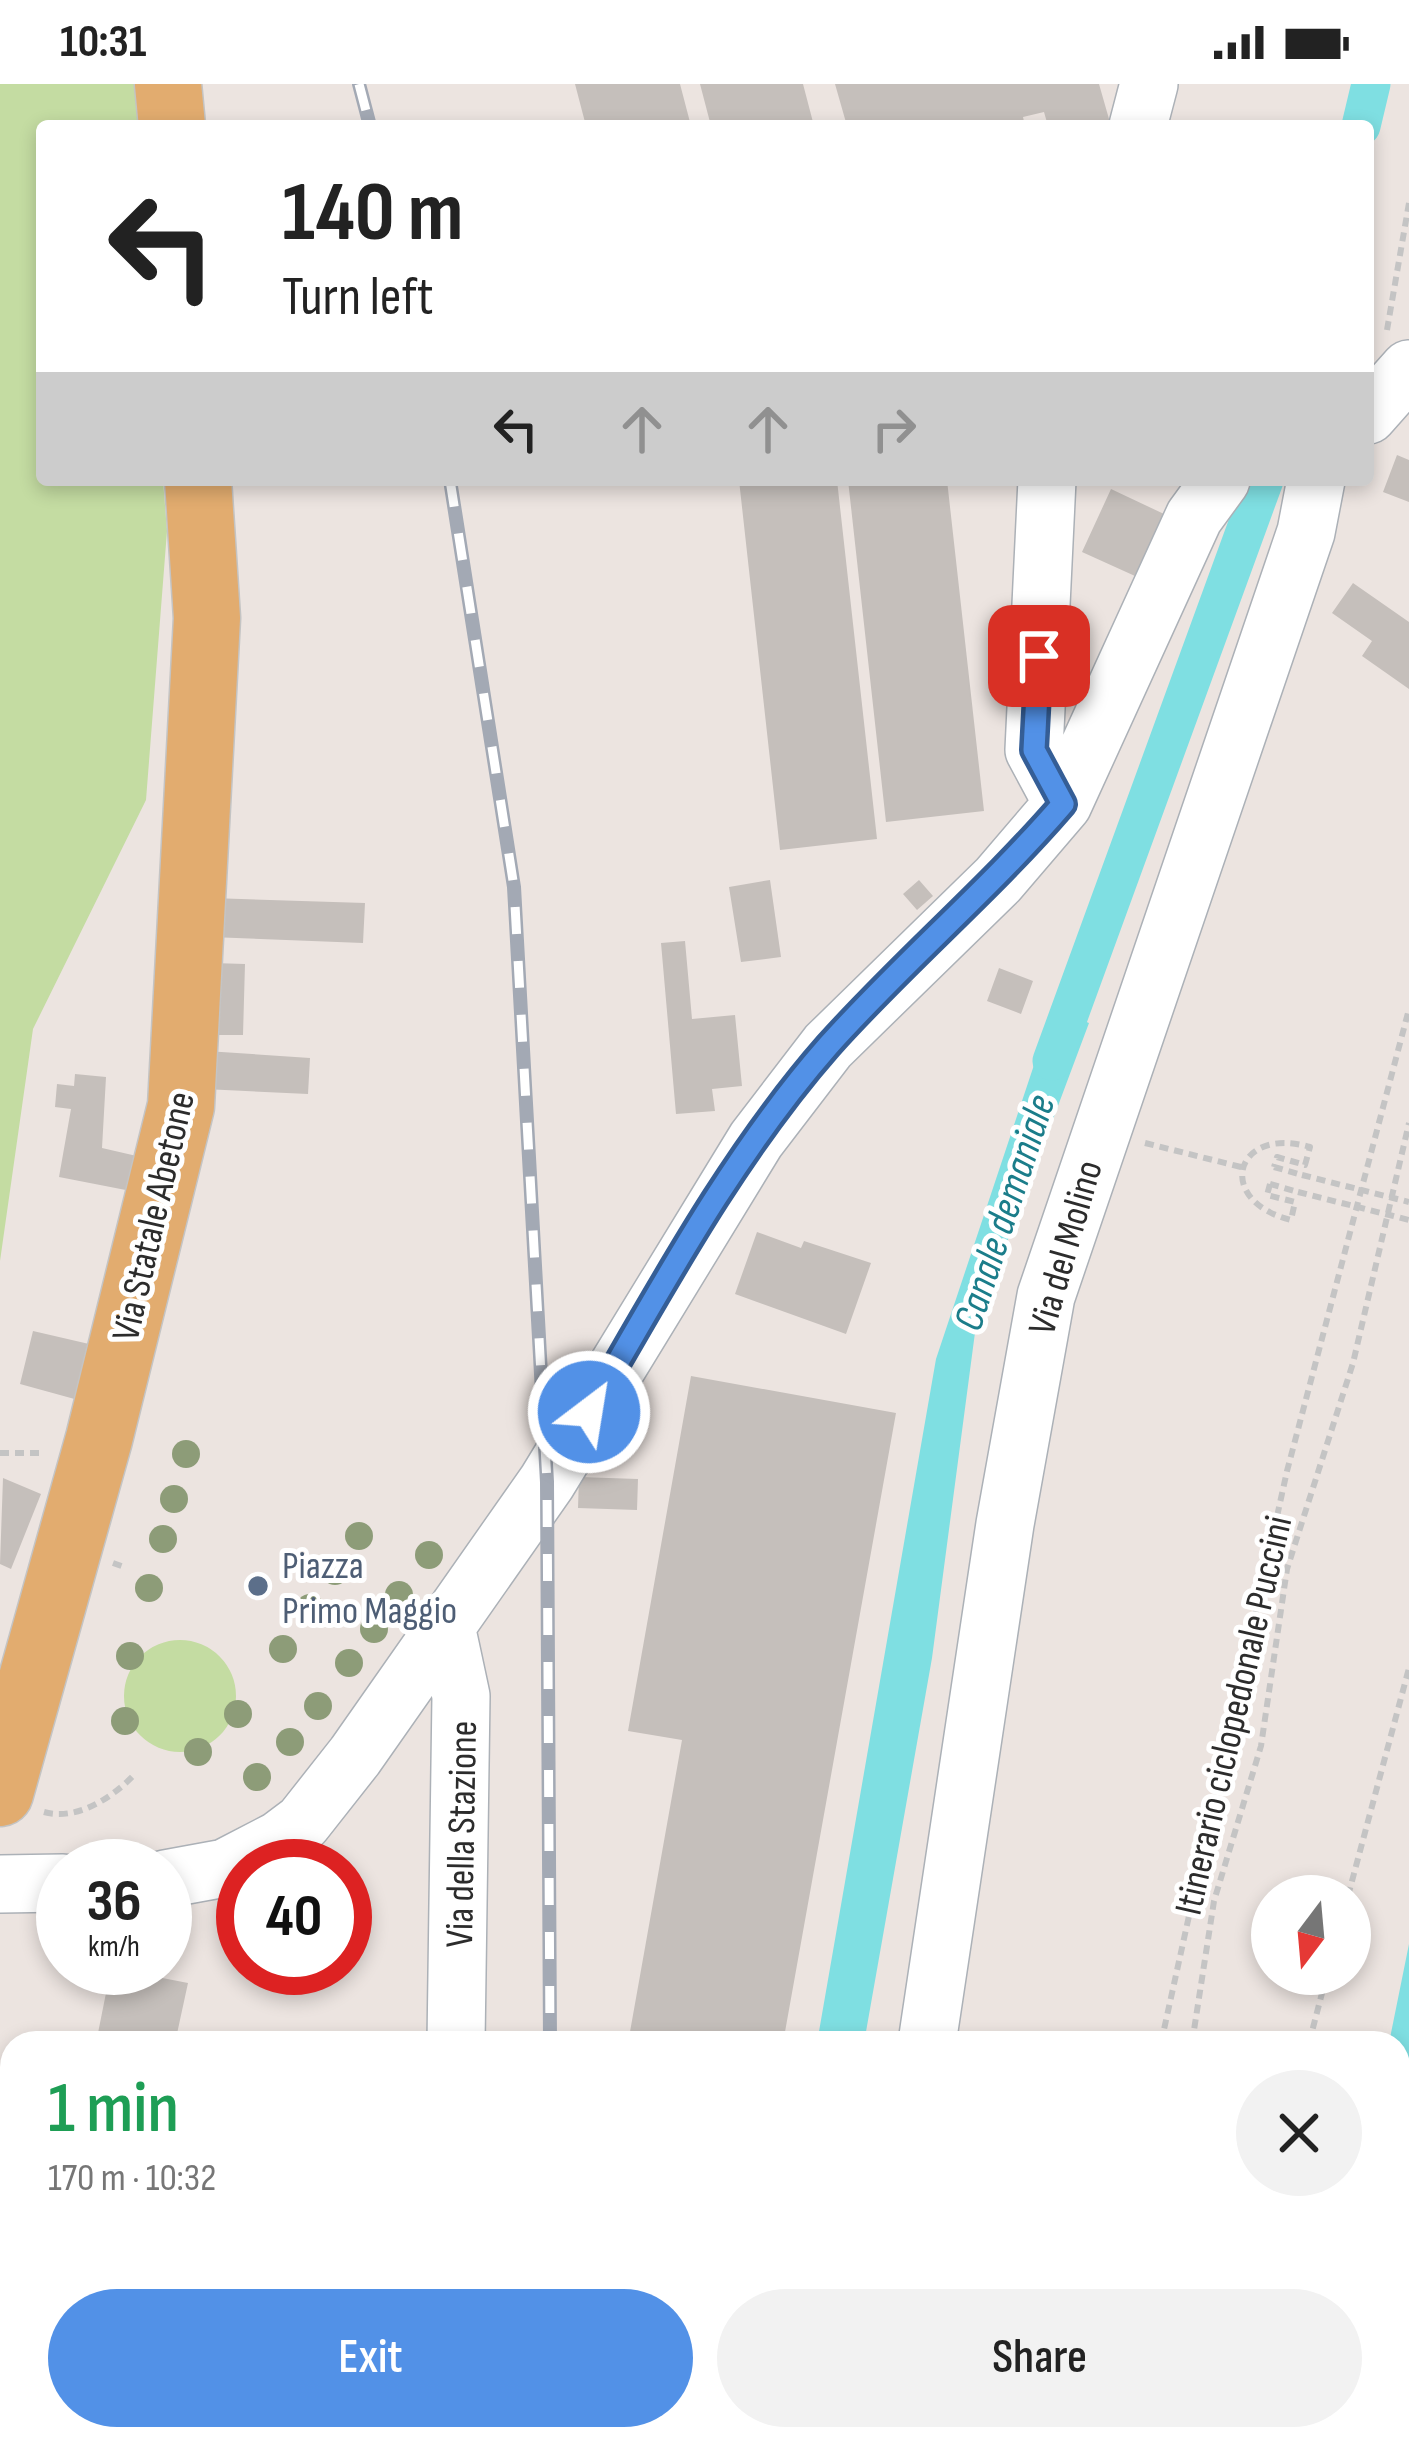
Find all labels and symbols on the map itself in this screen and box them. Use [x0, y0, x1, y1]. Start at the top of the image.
pin [988, 605, 1090, 707]
street label: Via Statale Abetone [103, 1087, 206, 1346]
water label: Canale demaniale [943, 1088, 1068, 1337]
street label: Via del Molino [1019, 1155, 1114, 1340]
position arrow [526, 1349, 652, 1475]
street label: Itinerario ciclopedonale Puccini [1166, 1512, 1303, 1920]
place label: Piazza Primo Maggio [282, 1543, 457, 1635]
marker: Piazza Primo Maggio [245, 1573, 271, 1599]
street label: Via della Stazione [437, 1720, 488, 1948]
speed limit sign: 40 [216, 1839, 372, 1995]
north arrow [1251, 1875, 1371, 1995]

